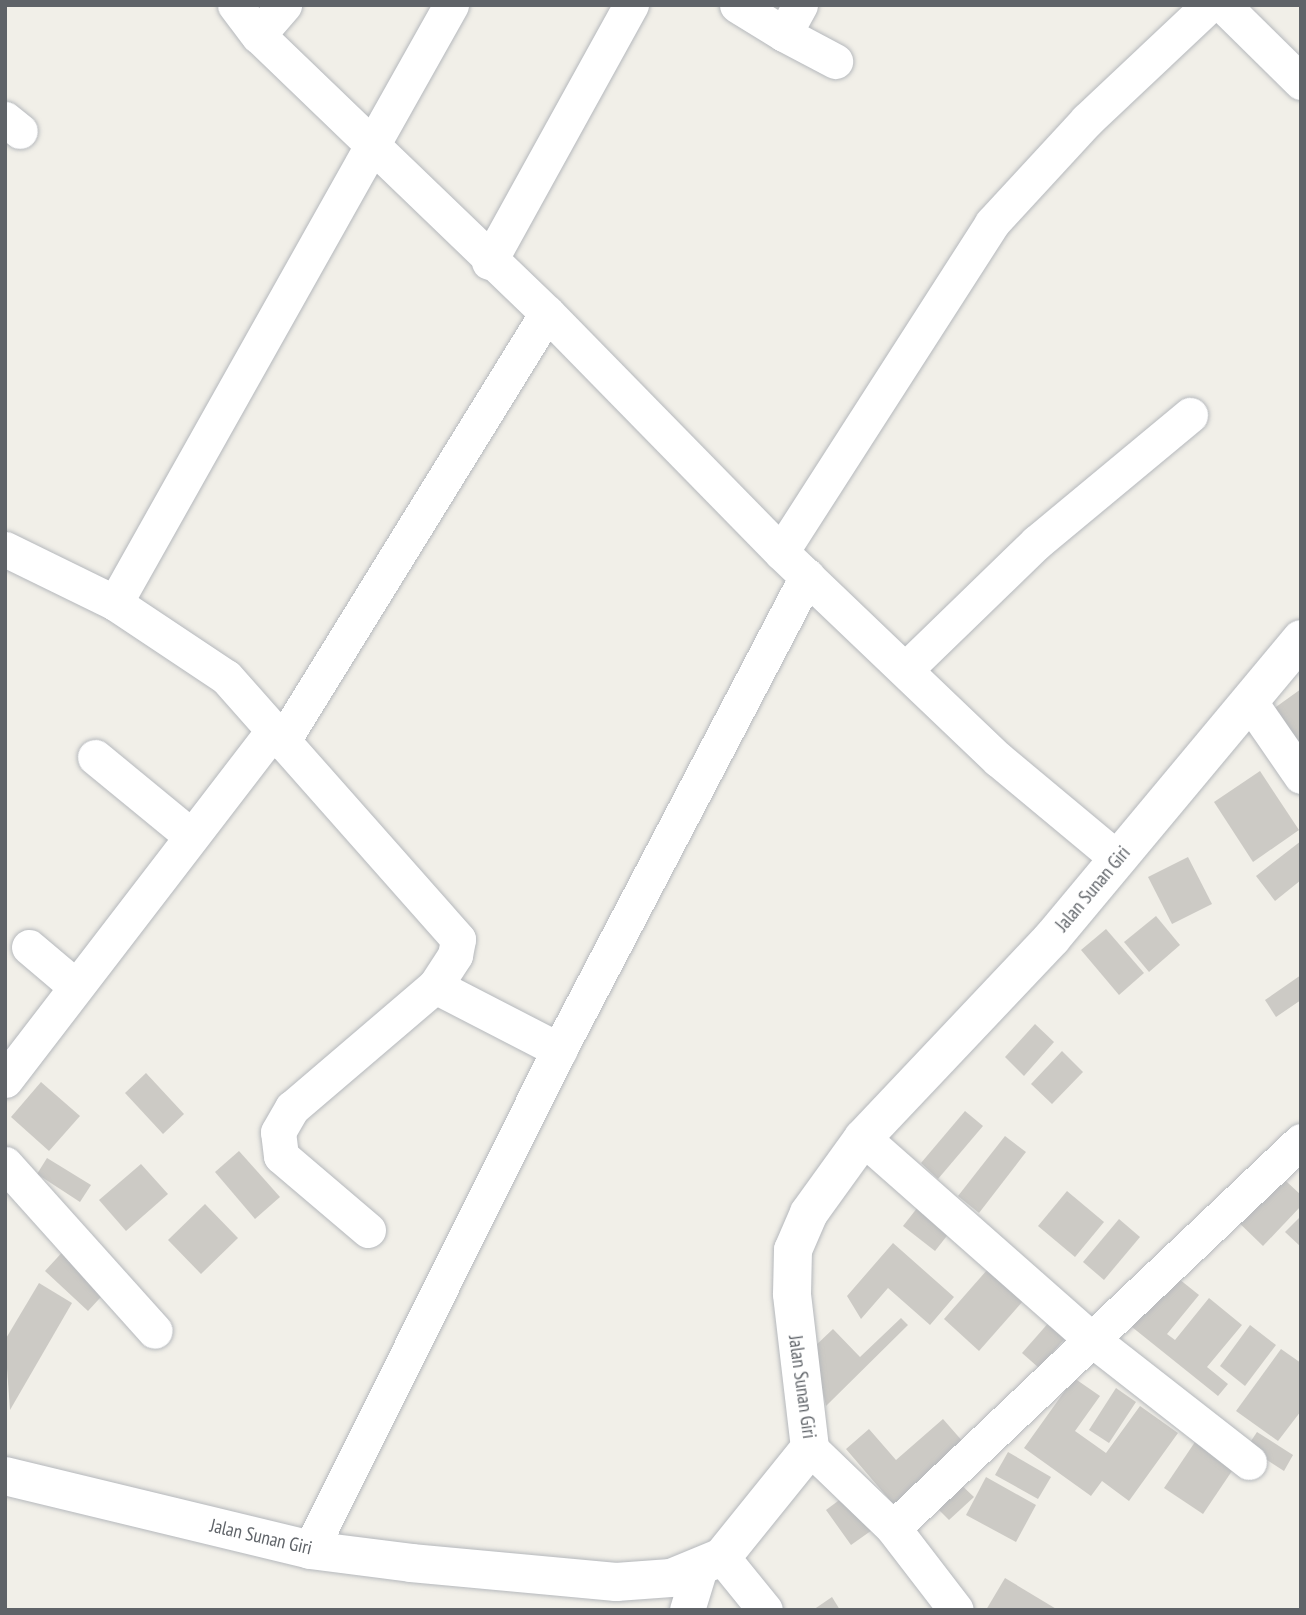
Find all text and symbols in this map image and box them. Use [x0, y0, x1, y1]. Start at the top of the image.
street label: Jalan Sunan Giri [1051, 842, 1135, 936]
street label: Jalan Sunan Giri [783, 1334, 821, 1440]
street label: Jalan Sunan Giri [208, 1514, 314, 1560]

